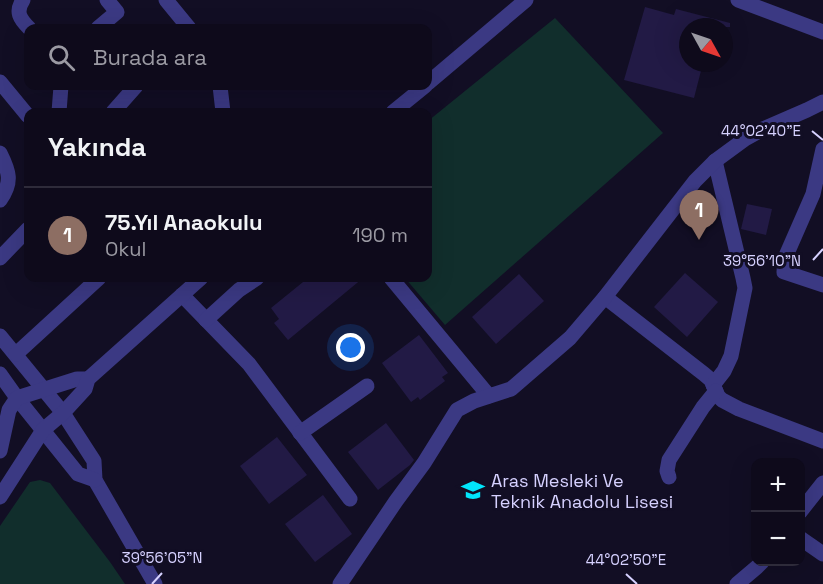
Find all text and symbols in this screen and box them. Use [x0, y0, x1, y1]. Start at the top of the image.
north arrow [679, 18, 733, 72]
search box [24, 24, 432, 90]
icon: search [45, 41, 78, 74]
text: Burada ara [93, 43, 207, 71]
text: 44°02'40"E [721, 121, 801, 140]
text: Yakında [48, 130, 146, 164]
pin: 1 [680, 190, 718, 240]
text: 75.Yıl Anaokulu [105, 208, 262, 236]
text: 1 [63, 222, 72, 248]
text: 190 m [352, 222, 408, 248]
text: Okul [105, 236, 146, 262]
text: 39°56'10"N [723, 251, 801, 270]
your location [336, 333, 365, 362]
map controls [751, 458, 805, 566]
button: + [751, 458, 805, 512]
place label: Aras Mesleki Ve Teknik Anadolu Lisesi [491, 469, 673, 513]
school or university icon: Aras Mesleki Ve Teknik Anadolu Lisesi [460, 477, 486, 503]
button: − [751, 512, 805, 566]
text: 39°56'05"N [122, 548, 202, 567]
text: 44°02'50"E [586, 550, 666, 569]

